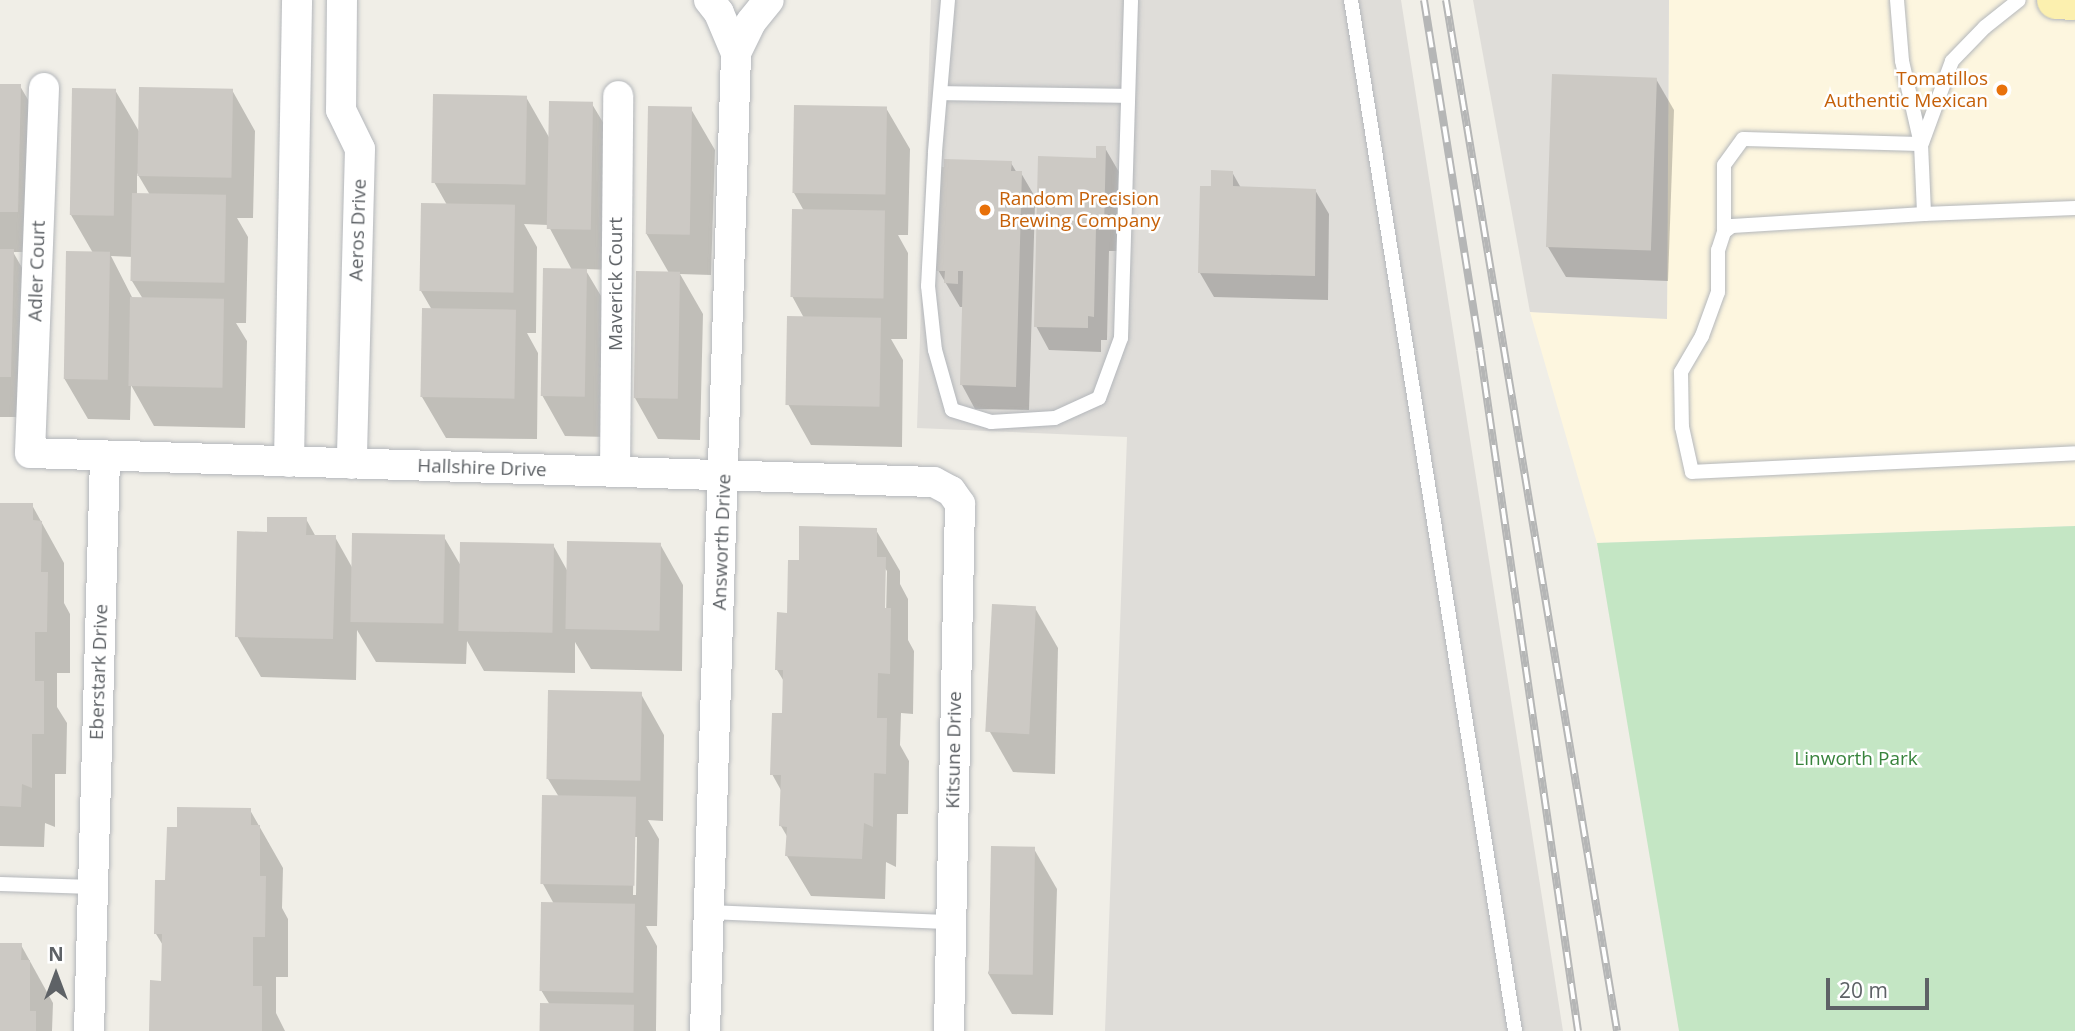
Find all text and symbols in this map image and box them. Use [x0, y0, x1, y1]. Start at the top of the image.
place label: Tomatillos Authentic Mexican [1824, 68, 1988, 112]
marker: Tomatillos Authentic Mexican [1994, 82, 2010, 98]
street label: Aeros Drive [345, 178, 371, 282]
place label: Random Precision Brewing Company [999, 188, 1160, 232]
marker: Random Precision Brewing Company [977, 202, 993, 218]
street label: Maverick Court [605, 217, 627, 351]
street label: Adler Court [24, 220, 50, 322]
street label: Hallshire Drive [417, 454, 547, 482]
street label: Answorth Drive [708, 473, 736, 611]
street label: Eberstark Drive [85, 604, 113, 740]
street label: Kitsune Drive [942, 691, 966, 809]
park label: Linworth Park [1794, 748, 1918, 770]
north arrow [21, 940, 91, 1010]
text: N [48, 941, 64, 967]
scale bar [1830, 964, 1933, 1008]
text: 20 m [1839, 976, 1888, 1004]

